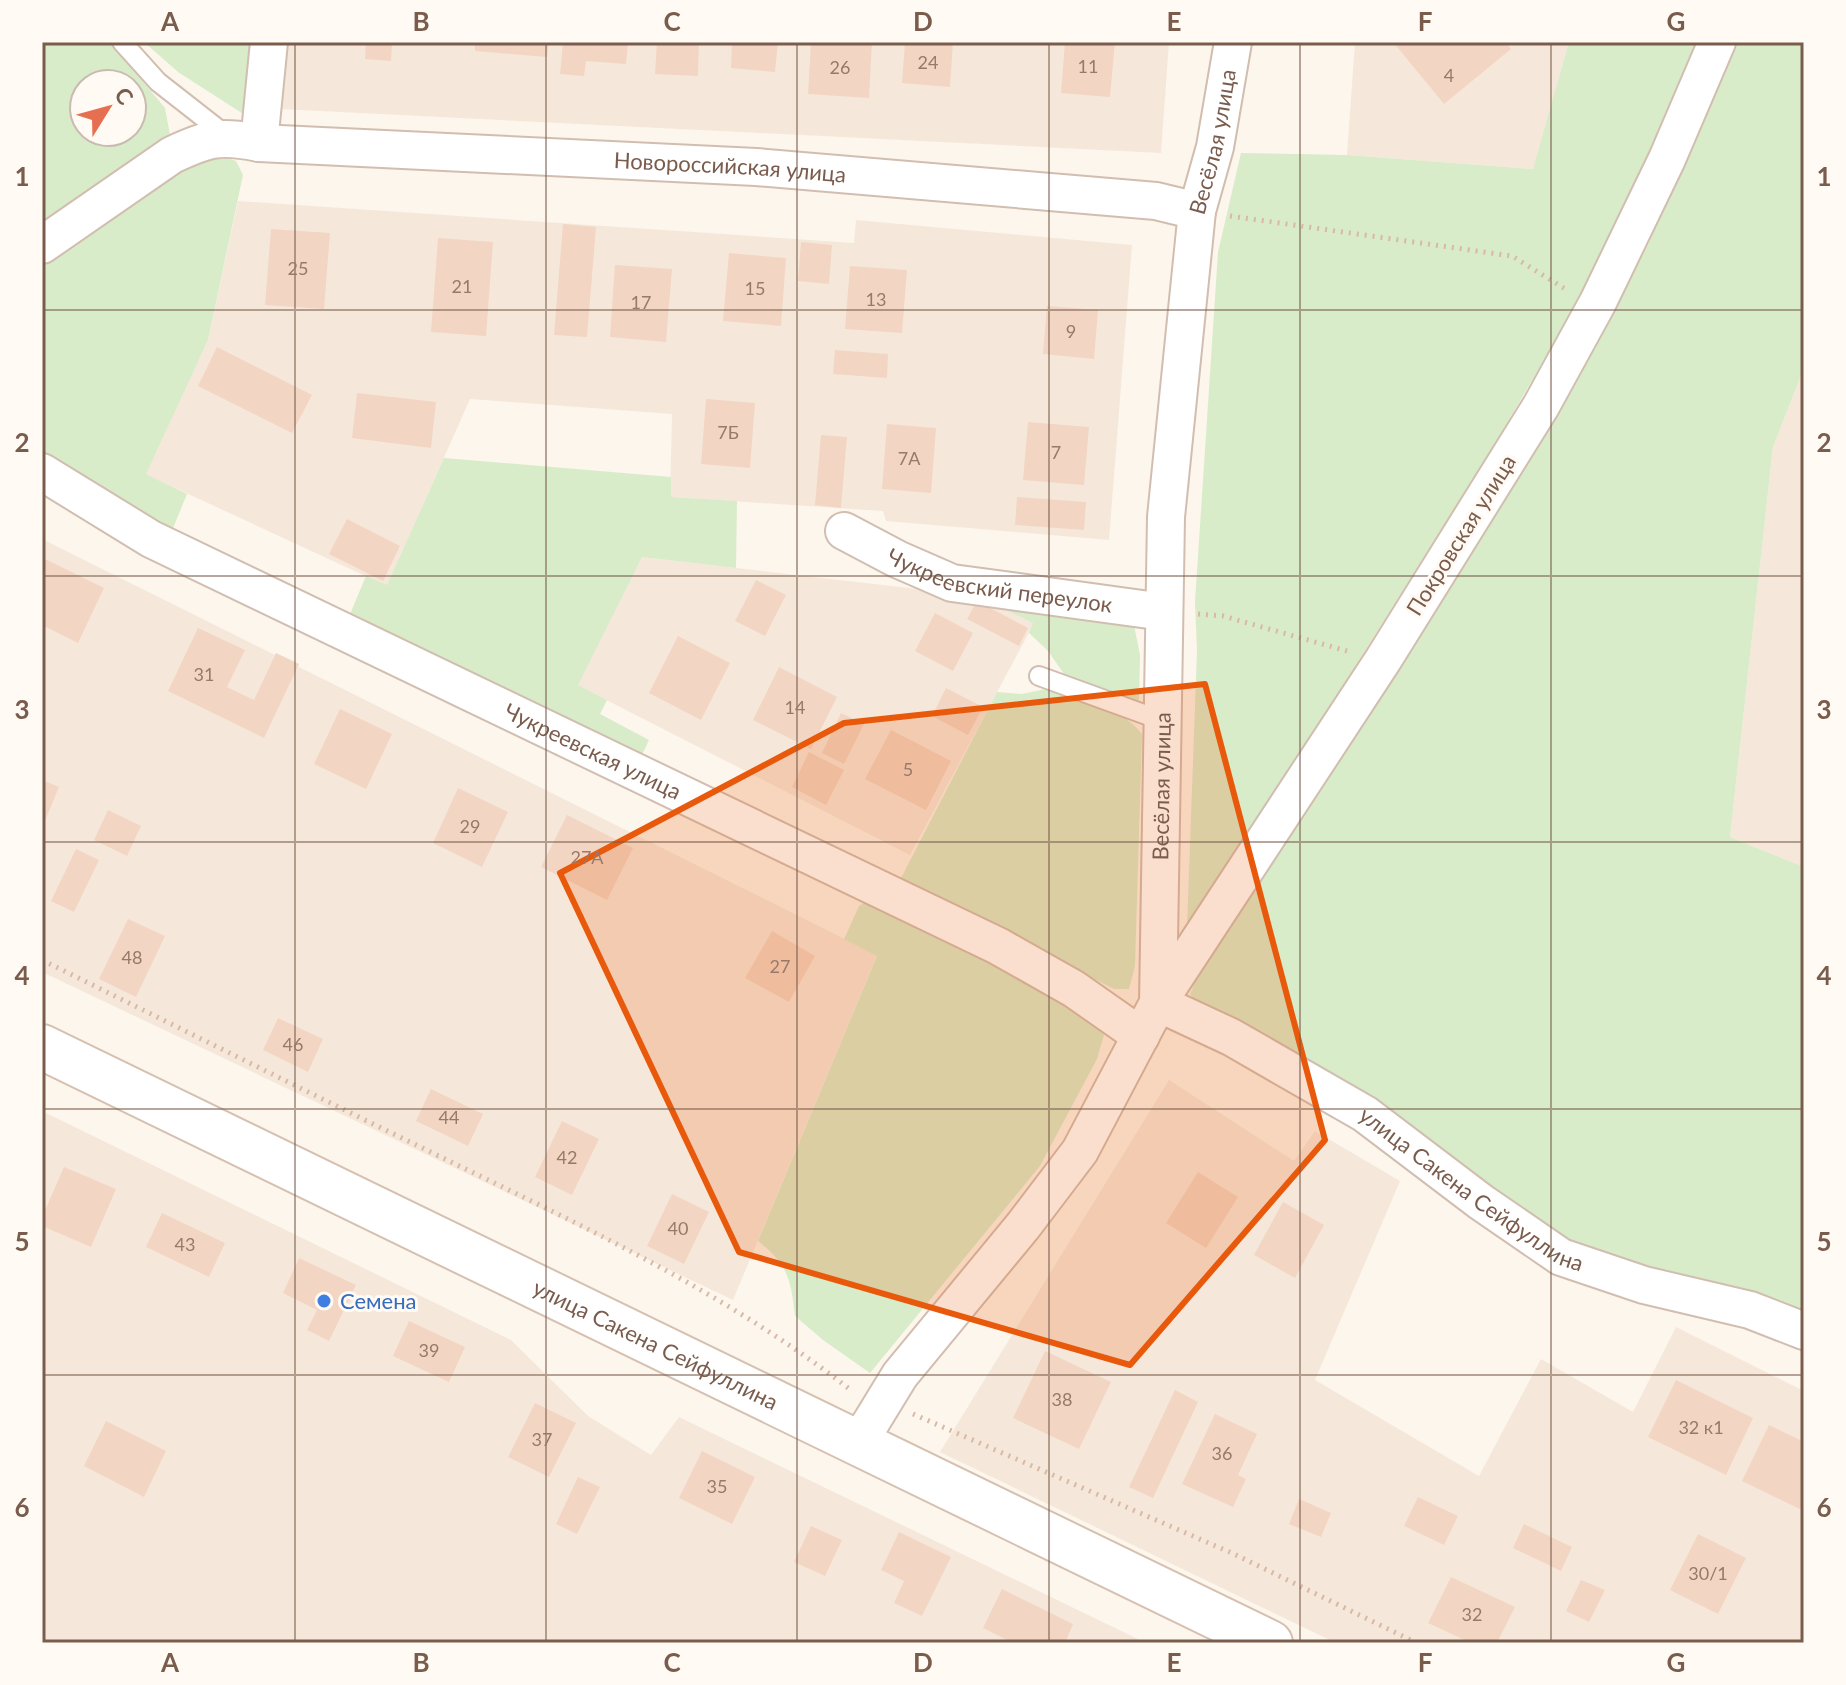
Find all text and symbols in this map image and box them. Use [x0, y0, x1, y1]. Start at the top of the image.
text: A [160, 5, 180, 37]
text: B [412, 5, 430, 37]
text: C [663, 5, 681, 37]
text: D [913, 5, 933, 37]
text: E [1167, 5, 1181, 37]
text: F [1418, 5, 1432, 37]
text: G [1667, 5, 1685, 37]
house number: 24 [918, 51, 938, 73]
house number: 11 [1078, 55, 1098, 77]
house number: 26 [830, 56, 850, 78]
house number: 4 [1444, 64, 1454, 86]
street label: Весёлая улица [1183, 67, 1241, 217]
north arrow [68, 68, 148, 148]
text: С [109, 82, 140, 110]
street label: Новороссийская улица [613, 146, 847, 188]
text: 1 [14, 160, 30, 192]
text: 1 [1816, 160, 1832, 192]
house number: 25 [288, 257, 308, 279]
house number: 21 [452, 275, 472, 297]
house number: 15 [745, 277, 765, 299]
house number: 13 [866, 288, 886, 310]
house number: 17 [631, 291, 651, 313]
house number: 9 [1066, 320, 1076, 342]
house number: 7Б [717, 421, 739, 443]
text: 2 [14, 426, 30, 458]
text: 2 [1816, 426, 1832, 458]
house number: 7 [1051, 441, 1061, 463]
house number: 7А [898, 447, 921, 469]
street label: Покровская улица [1400, 449, 1521, 620]
street label: Чукреевский переулок [882, 542, 1115, 618]
house number: 31 [194, 663, 214, 685]
text: 3 [14, 693, 30, 725]
text: 3 [1816, 693, 1832, 725]
house number: 14 [785, 696, 805, 718]
street label: Чукреевская улица [500, 697, 686, 805]
street label: Весёлая улица [1146, 712, 1176, 861]
house number: 5 [903, 758, 913, 780]
house number: 29 [460, 815, 480, 837]
house number: 27А [570, 846, 604, 868]
house number: 48 [122, 946, 142, 968]
house number: 27 [770, 955, 790, 977]
text: 4 [14, 959, 30, 991]
text: 4 [1816, 959, 1832, 991]
house number: 46 [283, 1033, 303, 1055]
street label: улица Сакена Сейфуллина [1354, 1101, 1587, 1277]
house number: 44 [439, 1106, 459, 1128]
house number: 42 [557, 1146, 577, 1168]
house number: 40 [668, 1217, 688, 1239]
text: 5 [14, 1225, 30, 1257]
text: 5 [1816, 1225, 1832, 1257]
house number: 43 [175, 1233, 195, 1255]
street label: улица Сакена Сейфуллина [529, 1273, 783, 1415]
place label: Семена [340, 1287, 417, 1314]
marker: Семена [315, 1292, 333, 1310]
house number: 39 [419, 1339, 439, 1361]
house number: 38 [1052, 1388, 1072, 1410]
house number: 32 к1 [1678, 1416, 1724, 1438]
house number: 37 [532, 1428, 552, 1450]
house number: 36 [1212, 1442, 1232, 1464]
house number: 35 [707, 1475, 727, 1497]
text: 6 [14, 1491, 30, 1523]
text: 6 [1816, 1491, 1832, 1523]
house number: 30/1 [1688, 1562, 1728, 1584]
house number: 32 [1462, 1603, 1482, 1625]
text: A [160, 1646, 180, 1678]
text: B [412, 1646, 430, 1678]
text: C [663, 1646, 681, 1678]
text: D [913, 1646, 933, 1678]
text: E [1167, 1646, 1181, 1678]
text: F [1418, 1646, 1432, 1678]
text: G [1667, 1646, 1685, 1678]

